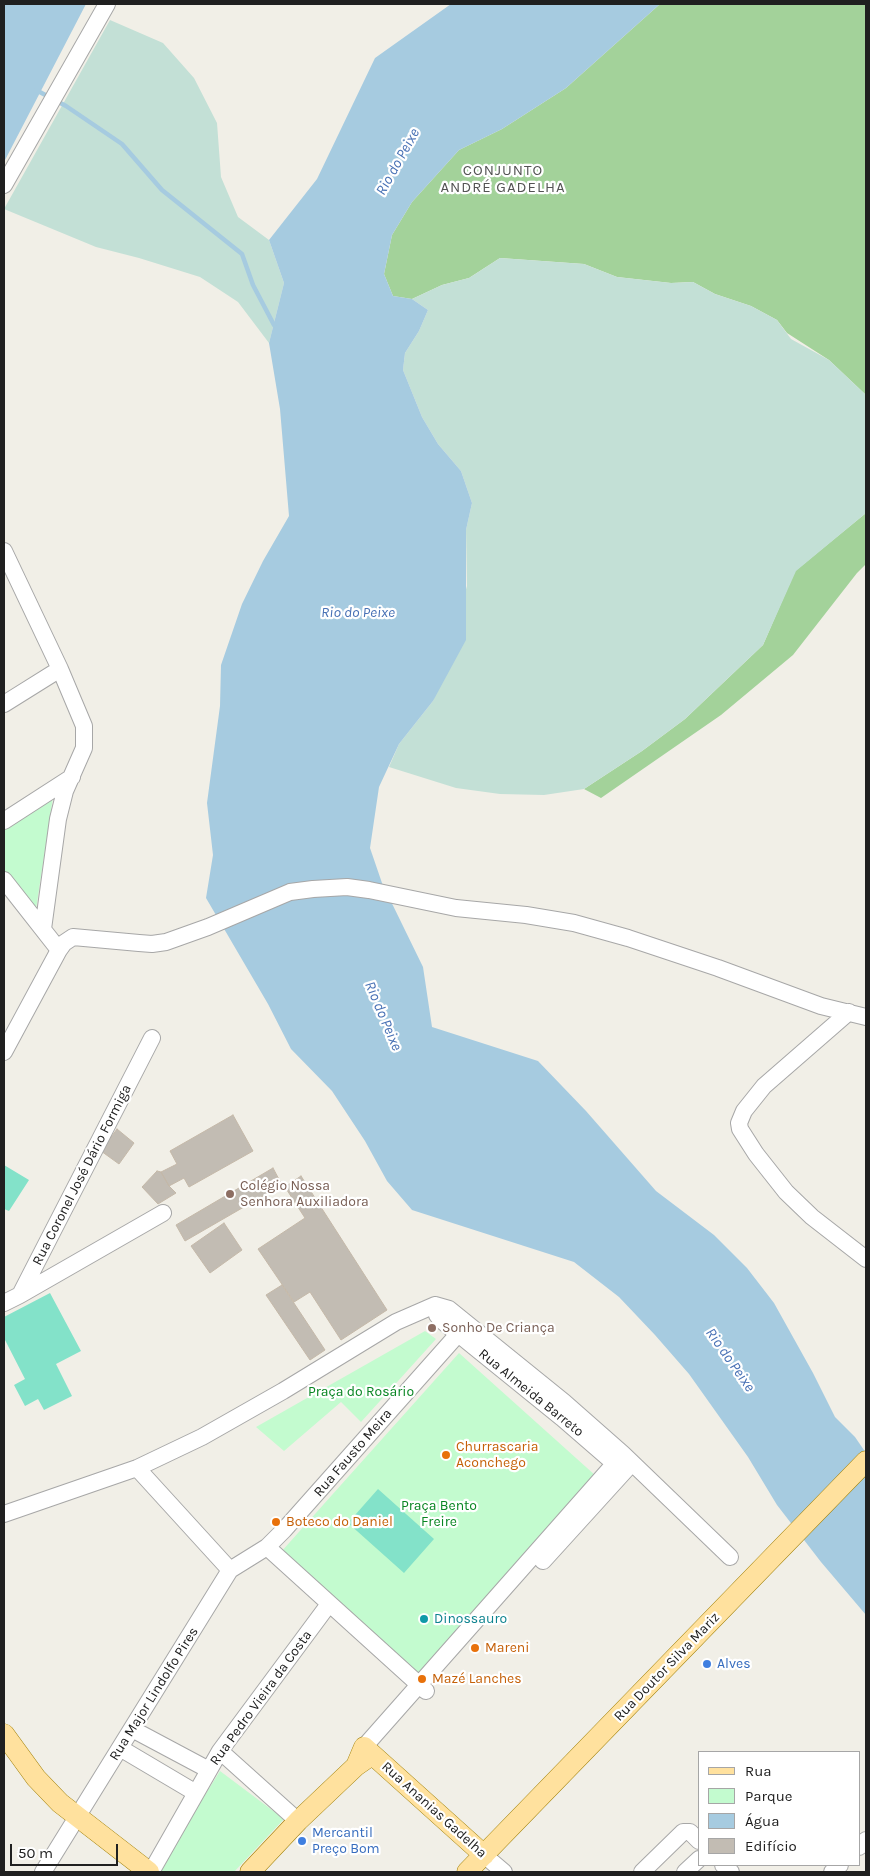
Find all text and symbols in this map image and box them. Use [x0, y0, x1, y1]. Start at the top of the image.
water label: Rio do Peixe [372, 125, 424, 199]
district label: CONJUNTO ANDRÉ GADELHA [439, 162, 567, 197]
water label: Rio do Peixe [321, 604, 395, 622]
water label: Rio do Peixe [360, 979, 406, 1053]
street label: Rua Coronel José Dário Formiga [29, 1082, 135, 1268]
place label: Colégio Nossa Senhora Auxiliadora [240, 1178, 369, 1210]
marker: Colégio Nossa Senhora Auxiliadora [224, 1188, 236, 1200]
place label: Sonho De Criança [442, 1320, 555, 1336]
marker: Sonho De Criança [426, 1322, 438, 1334]
water label: Rio do Peixe [701, 1325, 759, 1395]
street label: Rua Almeida Barreto [475, 1345, 587, 1441]
park label: Praça do Rosário [308, 1384, 414, 1400]
street label: Rua Fausto Meira [310, 1406, 396, 1500]
place label: Churrascaria Aconchego [456, 1439, 539, 1471]
marker: Churrascaria Aconchego [440, 1449, 452, 1461]
park label: Praça Bento Freire [401, 1498, 477, 1530]
place label: Boteco do Daniel [286, 1514, 393, 1530]
marker: Boteco do Daniel [270, 1516, 282, 1528]
street label: Rua Doutor Silva Mariz [611, 1609, 723, 1725]
place label: Dinossauro [434, 1611, 507, 1627]
marker: Dinossauro [418, 1613, 430, 1625]
street label: Rua Major Lindolfo Pires [106, 1624, 202, 1764]
street label: Rua Pedro Vieira da Costa [206, 1627, 316, 1769]
place label: Mareni [485, 1640, 529, 1656]
marker: Mareni [469, 1642, 481, 1654]
place label: Alves [717, 1656, 751, 1672]
marker: Alves [701, 1658, 713, 1670]
place label: Mazé Lanches [432, 1671, 522, 1687]
marker: Mazé Lanches [416, 1673, 428, 1685]
legend [698, 1751, 860, 1866]
street label: Rua Ananias Gadelha [378, 1758, 490, 1862]
text: Rua [745, 1762, 772, 1780]
text: Parque [745, 1787, 793, 1805]
text: Água [745, 1812, 779, 1830]
place label: Mercantil Preço Bom [312, 1825, 380, 1858]
scale bar [12, 1834, 120, 1866]
marker: Mercantil Preço Bom [296, 1835, 308, 1847]
text: Edifício [745, 1837, 797, 1855]
text: 50 m [18, 1844, 53, 1862]

